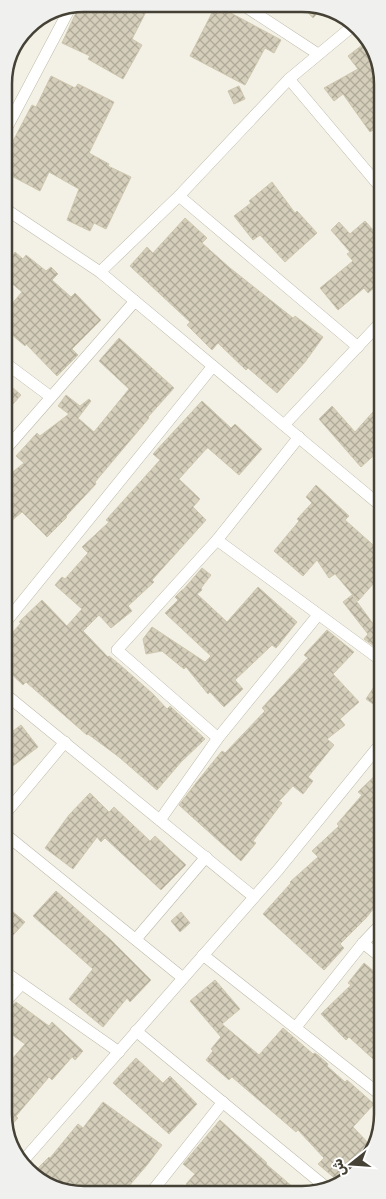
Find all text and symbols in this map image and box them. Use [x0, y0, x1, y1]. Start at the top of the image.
north arrow [326, 1139, 376, 1189]
text: ش [328, 1156, 350, 1179]

